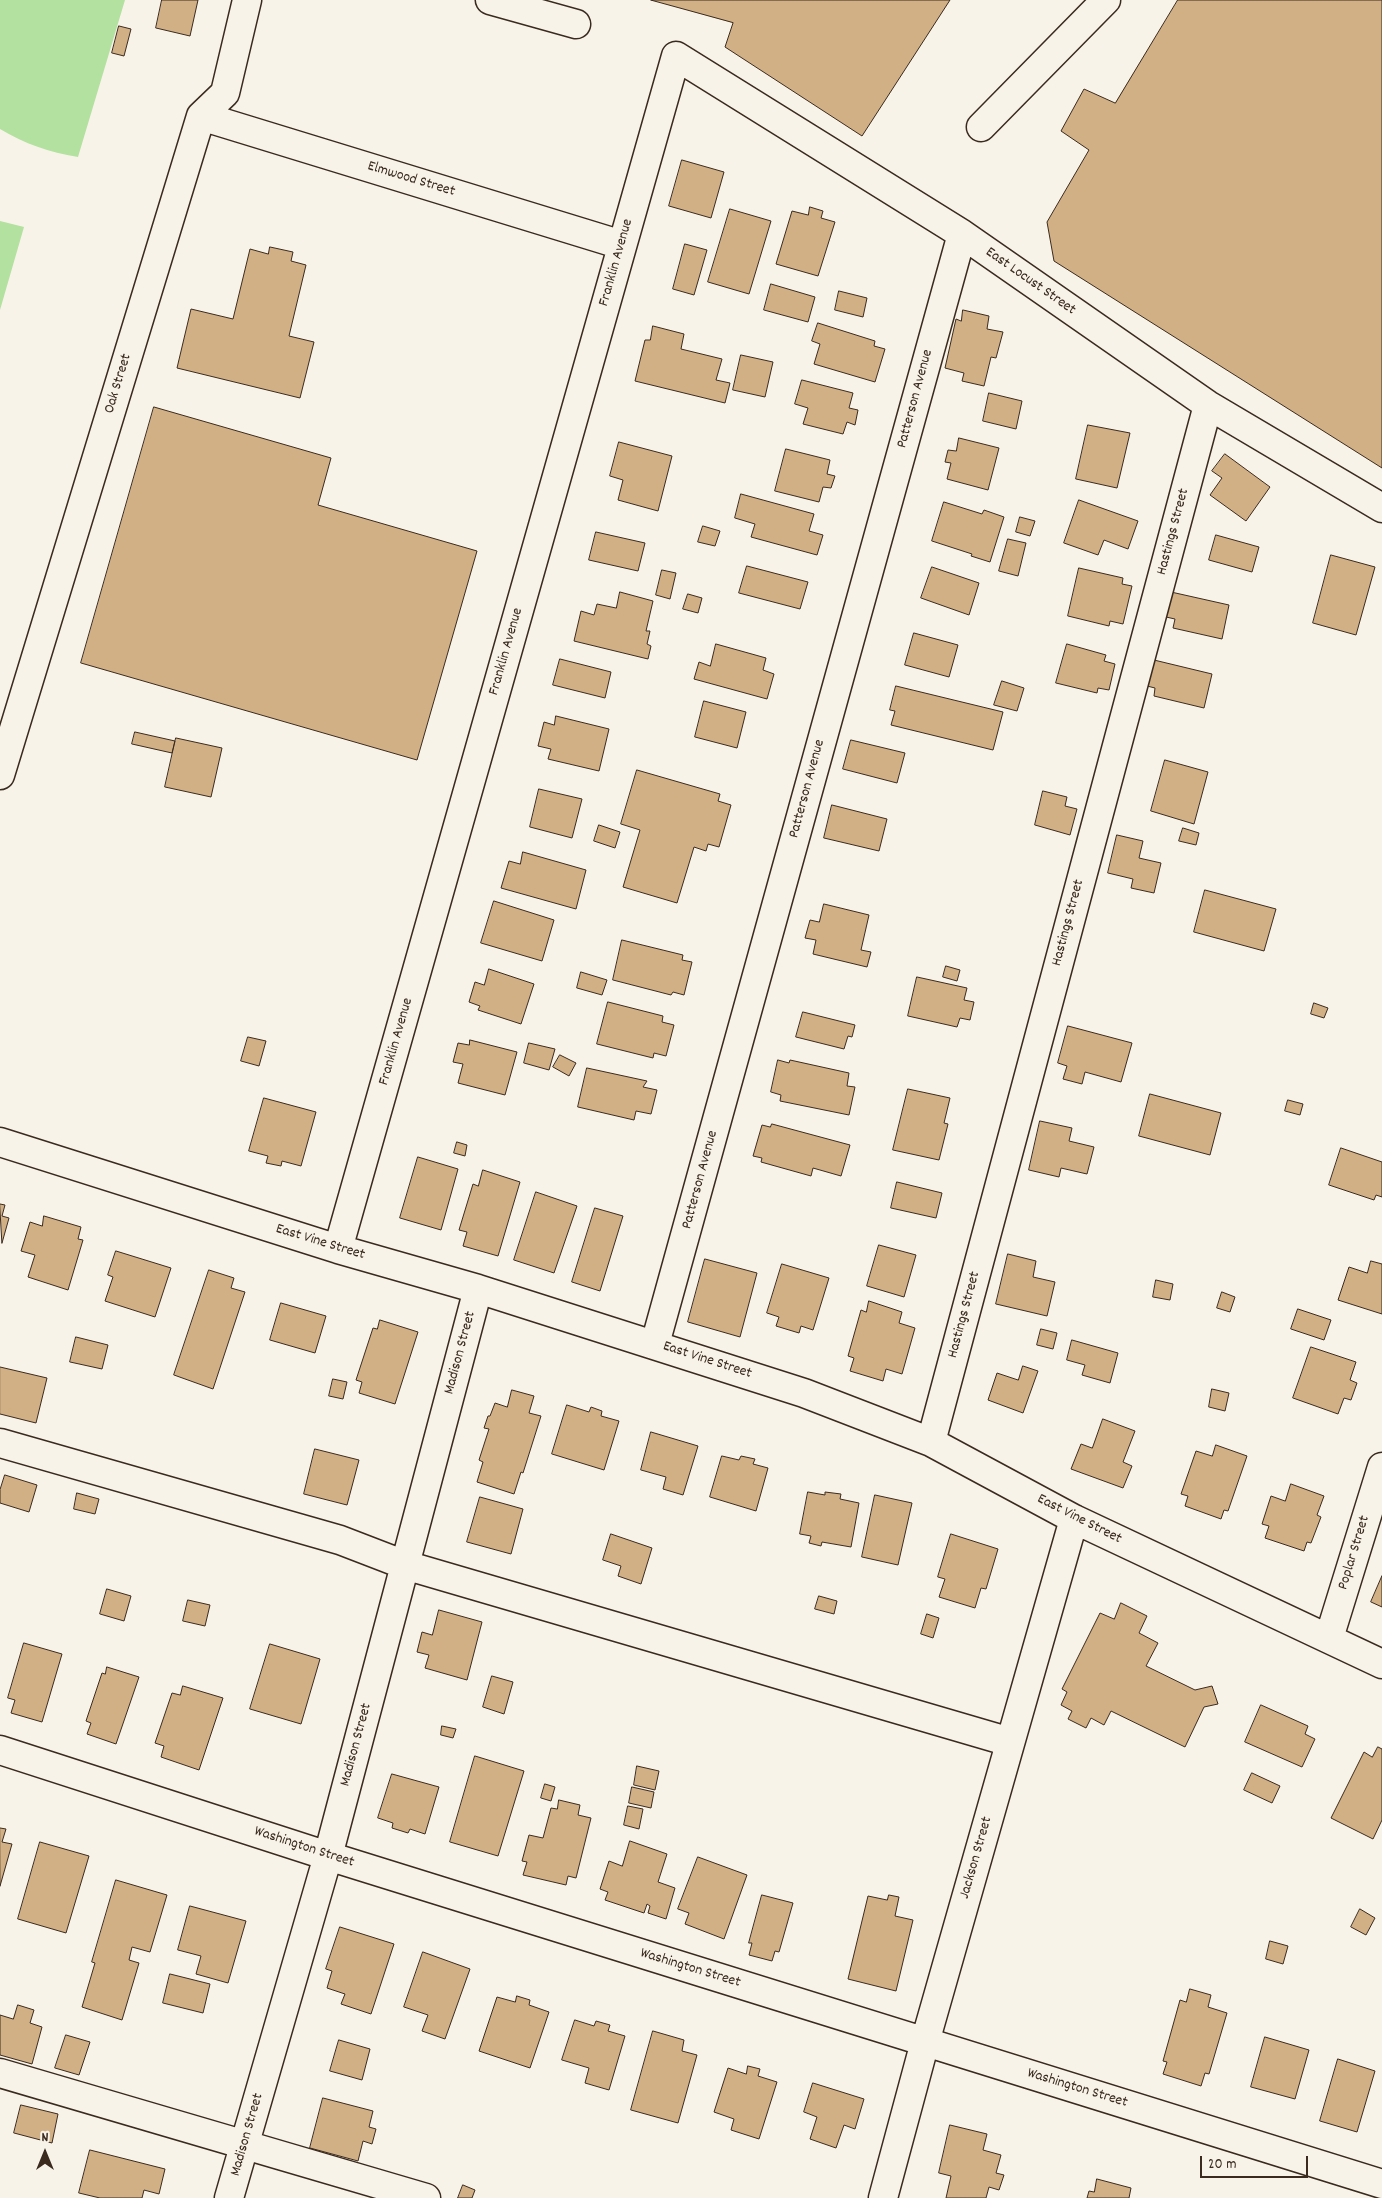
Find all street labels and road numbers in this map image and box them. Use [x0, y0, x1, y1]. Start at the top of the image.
street label: Elmwood Street [365, 158, 457, 202]
street label: Franklin Avenue [596, 217, 638, 309]
street label: East Locust Street [981, 244, 1079, 320]
street label: Patterson Avenue [894, 348, 938, 450]
street label: Oak Street [101, 352, 137, 416]
street label: Hastings Street [1154, 487, 1194, 577]
street label: Franklin Avenue [486, 606, 528, 698]
street label: Patterson Avenue [786, 738, 830, 840]
street label: Hastings Street [1049, 878, 1089, 968]
street label: Franklin Avenue [376, 996, 418, 1088]
street label: Patterson Avenue [679, 1129, 723, 1231]
street label: East Vine Street [273, 1221, 367, 1265]
street label: Hastings Street [945, 1270, 985, 1360]
street label: Madison Street [441, 1309, 481, 1397]
street label: East Vine Street [660, 1338, 754, 1384]
street label: East Vine Street [1034, 1491, 1124, 1549]
street label: Poplar Street [1335, 1514, 1375, 1592]
street label: Madison Street [337, 1701, 377, 1789]
street label: Jackson Street [957, 1815, 997, 1901]
street label: Washington Street [252, 1823, 356, 1873]
street label: Washington Street [638, 1945, 742, 1993]
street label: Washington Street [1025, 2065, 1129, 2113]
street label: Madison Street [228, 2091, 268, 2179]

